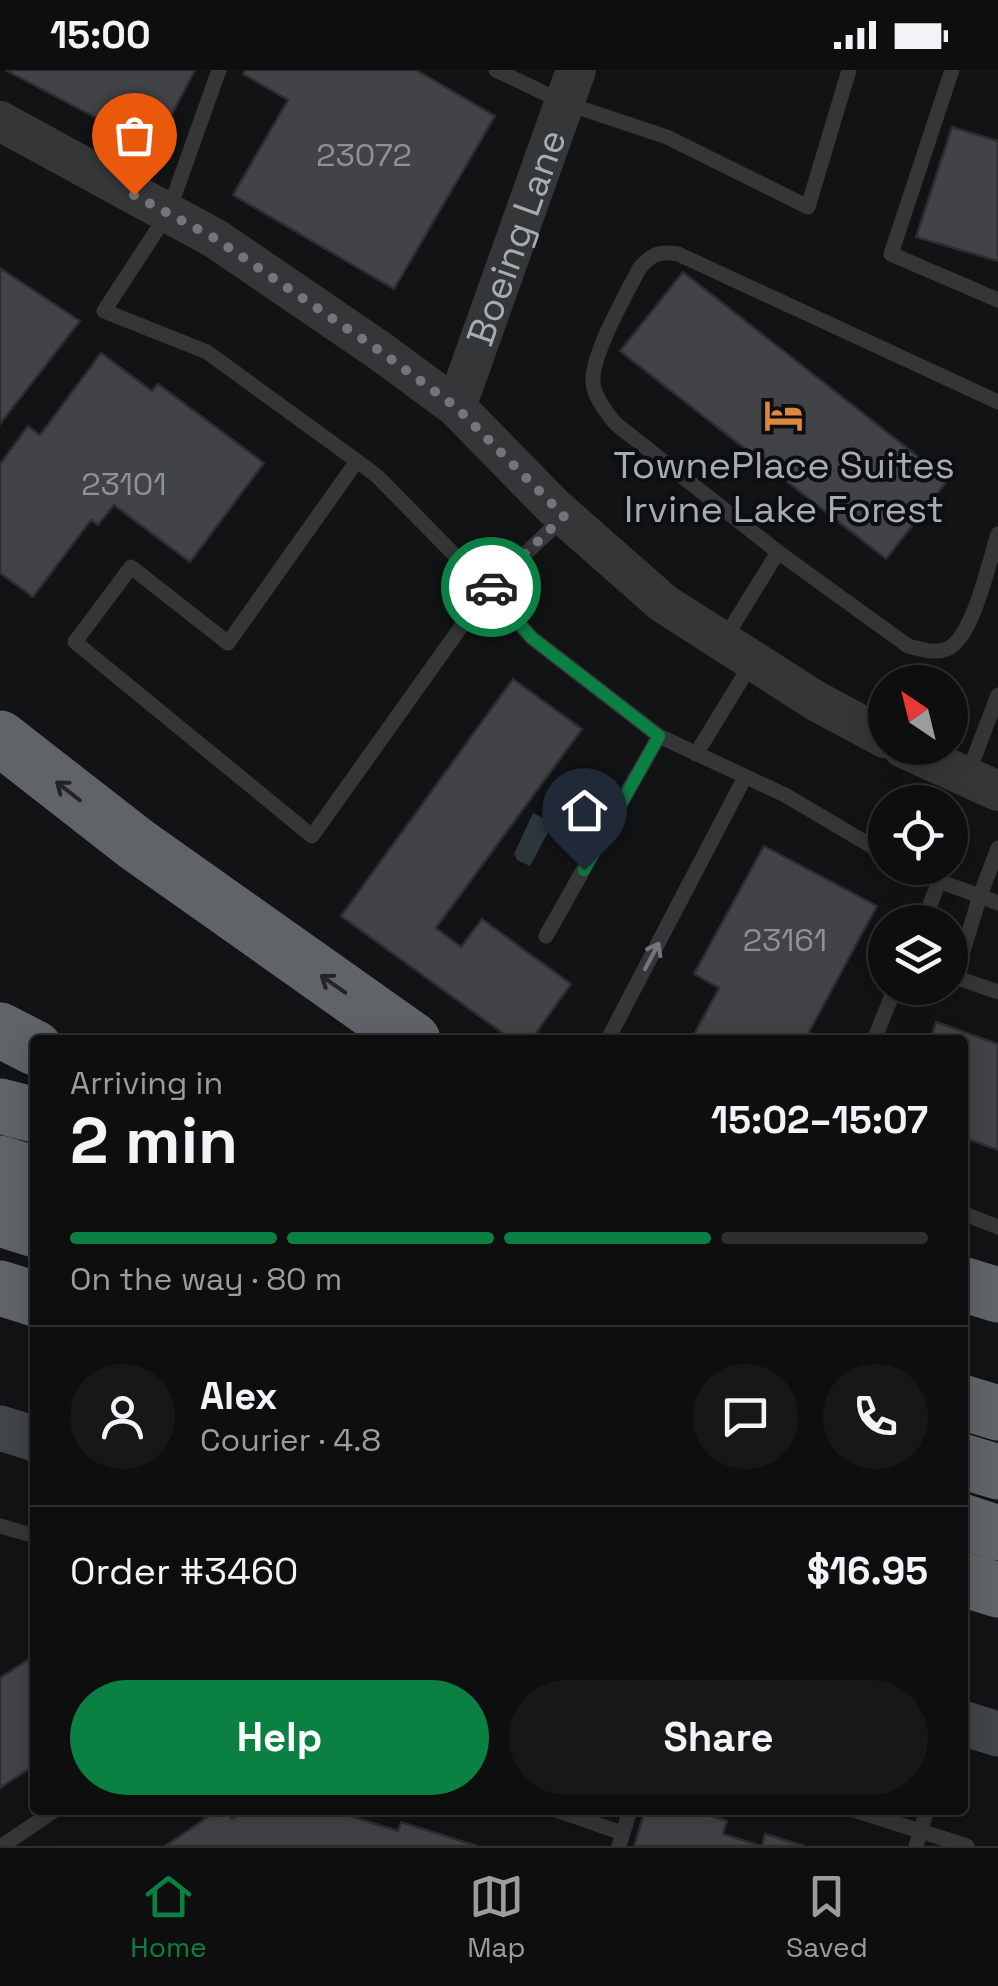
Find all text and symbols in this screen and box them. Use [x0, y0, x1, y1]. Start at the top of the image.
text: 15:00 [50, 11, 151, 59]
pin [92, 93, 177, 196]
icon: bag [107, 108, 162, 163]
street label: Boeing Lane [456, 123, 577, 352]
house number: 23072 [316, 135, 412, 175]
hotel icon: TownePlace Suites Irvine Lake Forest [763, 395, 805, 437]
place label: TownePlace Suites Irvine Lake Forest [613, 441, 955, 533]
house number: 23101 [81, 464, 167, 504]
courier [441, 537, 541, 637]
icon: car [464, 560, 519, 615]
north arrow [868, 665, 968, 765]
map controls [868, 665, 968, 1005]
pin [542, 768, 627, 871]
one-way arrow [55, 781, 82, 802]
icon: home [557, 783, 612, 838]
button: locate [868, 785, 968, 885]
button: layers [868, 905, 968, 1005]
house number: 23161 [743, 920, 827, 960]
one-way arrow [643, 941, 662, 971]
one-way arrow [320, 973, 347, 994]
text: Arriving in [70, 1063, 223, 1103]
text: 15:02–15:07 [711, 1096, 928, 1144]
text: 2 min [70, 1099, 238, 1182]
text: On the way · 80 m [70, 1259, 342, 1299]
button: person [70, 1364, 175, 1469]
button: chat [693, 1364, 798, 1469]
button: phone [823, 1364, 928, 1469]
text: Alex [200, 1372, 277, 1420]
text: Courier · 4.8 [200, 1420, 381, 1460]
text: Order #3460 [70, 1547, 298, 1595]
text: $16.95 [807, 1547, 928, 1595]
button: Help [70, 1680, 489, 1795]
button: Share [509, 1680, 928, 1795]
tab: Home [130, 1869, 207, 1965]
tab: Map [467, 1869, 526, 1965]
tab: Saved [786, 1869, 868, 1965]

